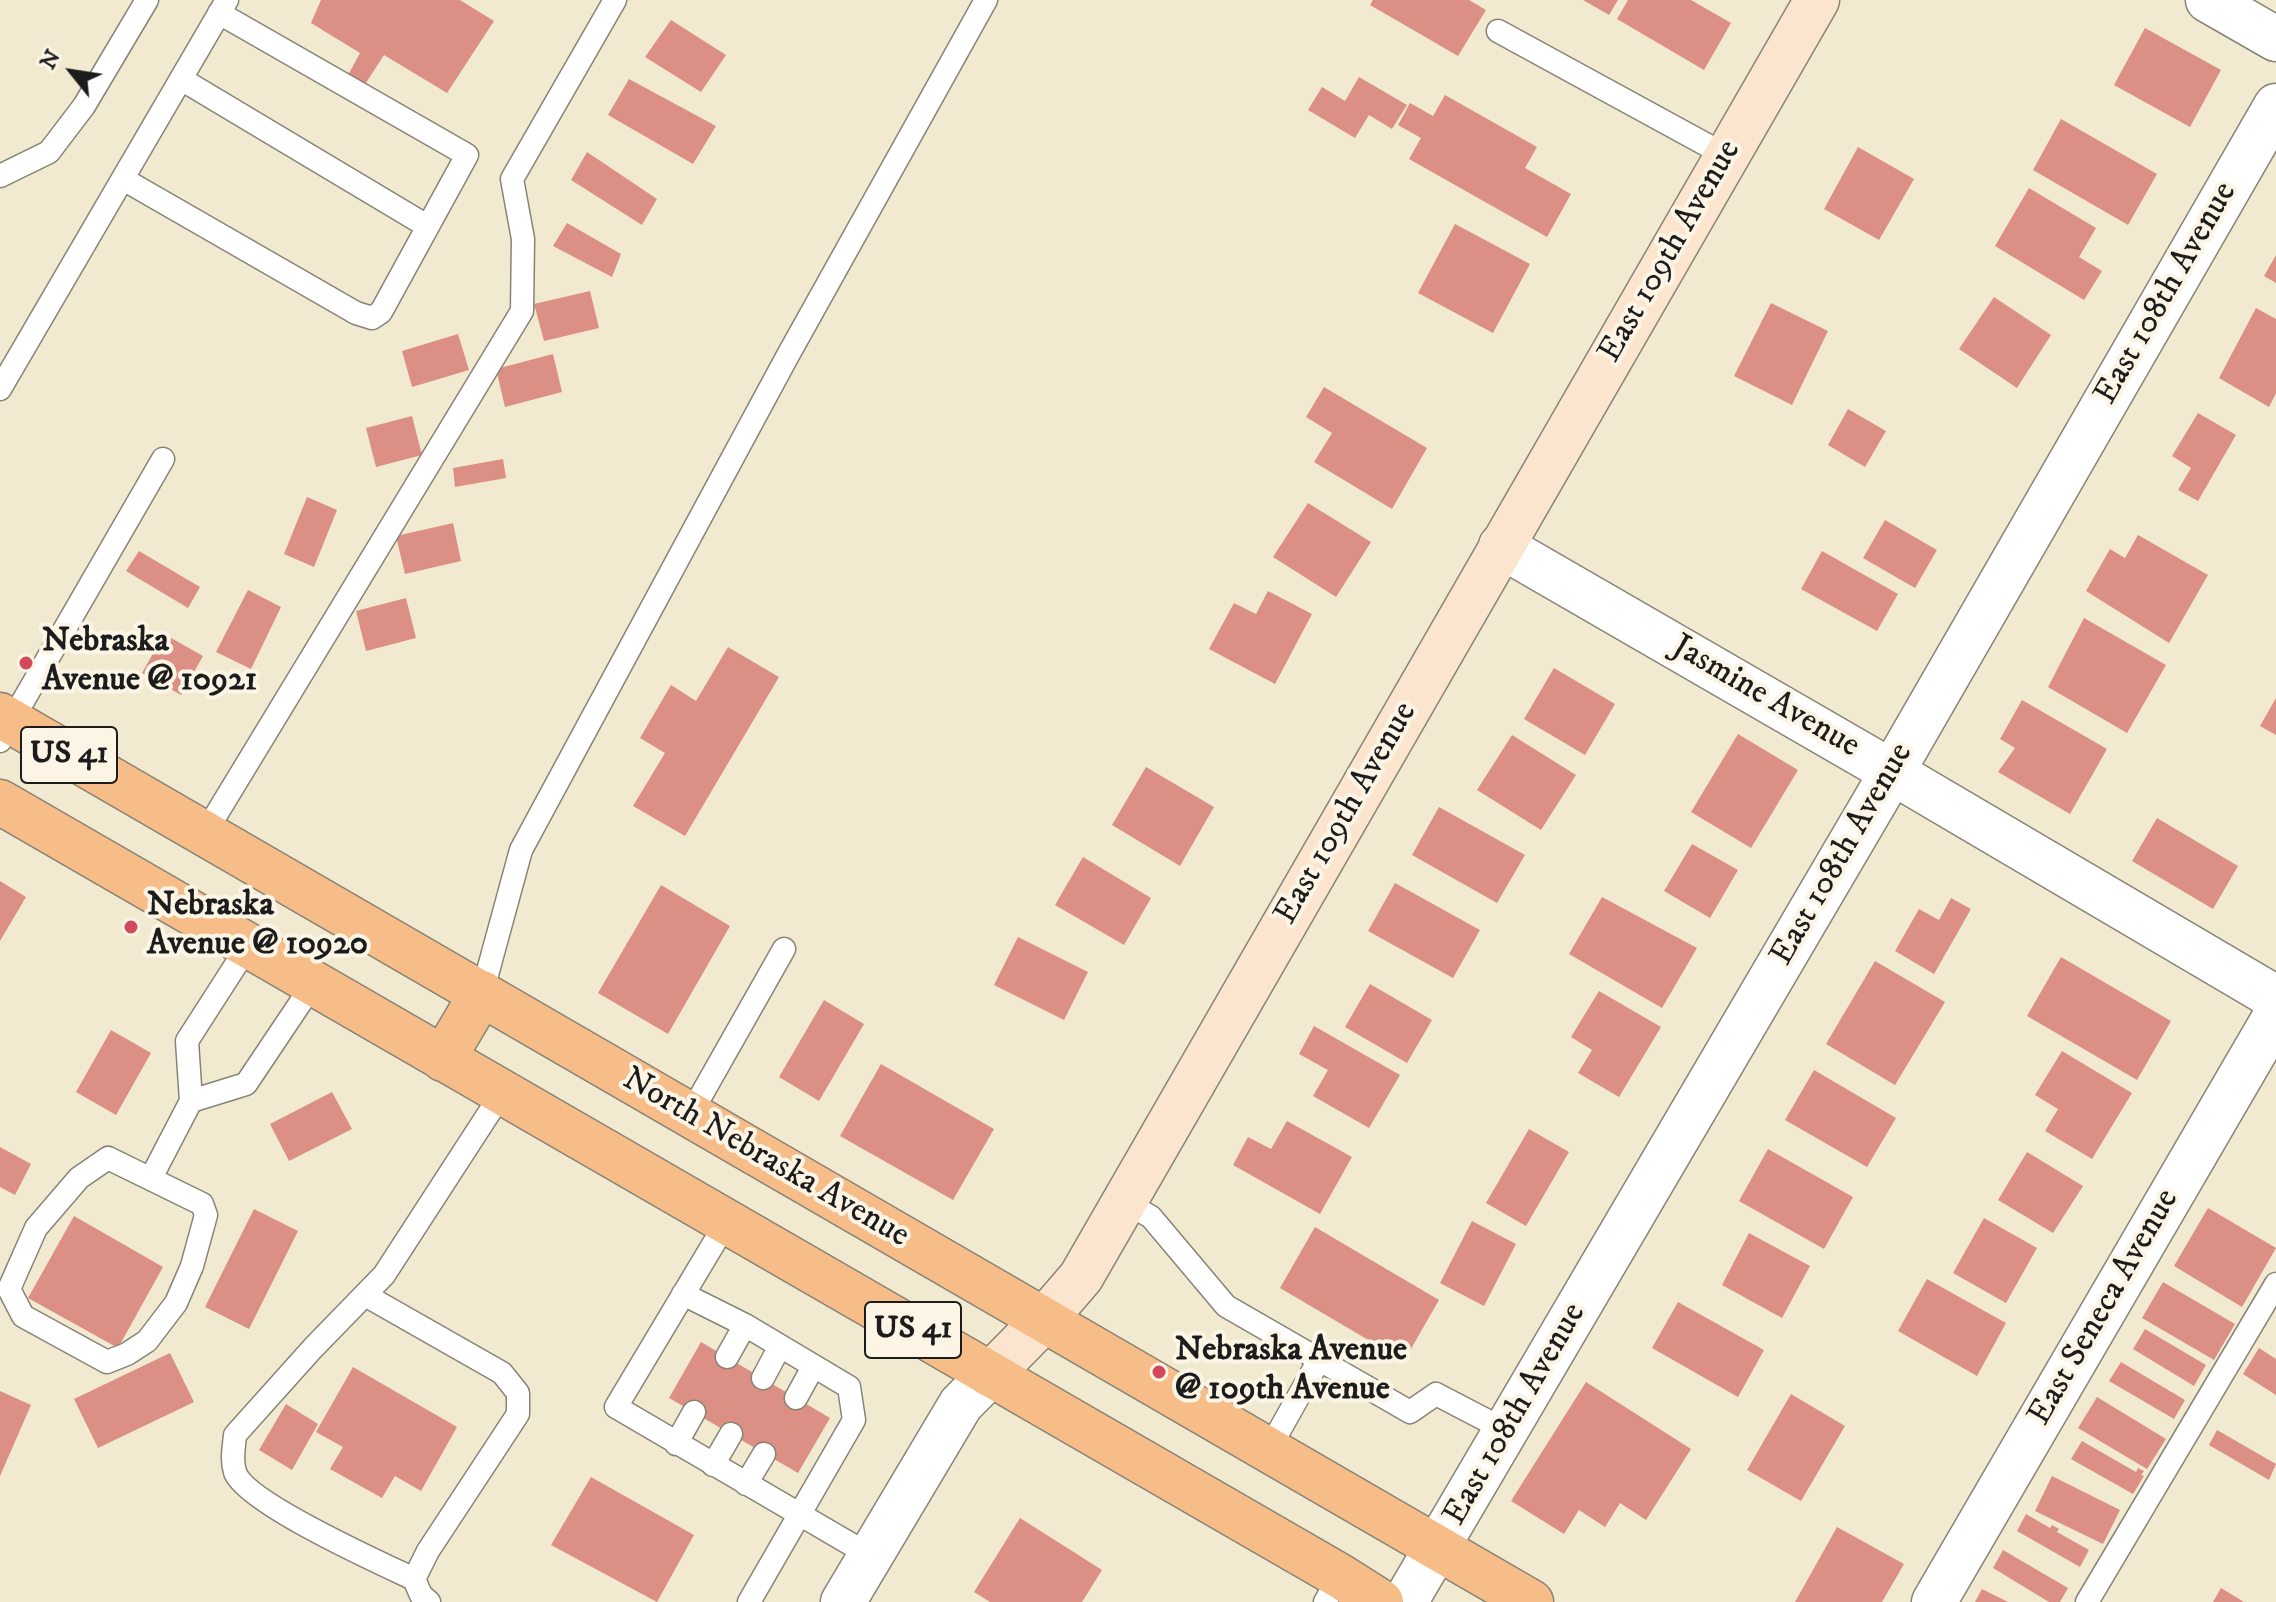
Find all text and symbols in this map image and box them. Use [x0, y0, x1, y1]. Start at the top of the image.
north arrow [32, 32, 112, 112]
text: N [35, 45, 67, 74]
street label: East 109th Avenue [1591, 134, 1751, 370]
street label: East 108th Avenue [2087, 176, 2247, 412]
place label: Nebraska Avenue @ 10921 [42, 623, 257, 702]
street label: Jasmine Avenue [1664, 628, 1866, 768]
marker: Nebraska Avenue @ 10921 [17, 654, 35, 672]
street label: East 109th Avenue [1267, 696, 1427, 932]
road number: US 41 [21, 727, 117, 783]
street label: East 108th Avenue [1763, 737, 1923, 973]
place label: Nebraska Avenue @ 10920 [147, 887, 368, 966]
marker: Nebraska Avenue @ 10920 [122, 918, 140, 936]
street label: North Nebraska Avenue [614, 1060, 916, 1258]
street label: East Seneca Avenue [2021, 1183, 2189, 1433]
street label: East 108th Avenue [1436, 1297, 1596, 1533]
road number: US 41 [865, 1302, 961, 1358]
place label: Nebraska Avenue @ 109th Avenue [1175, 1332, 1407, 1412]
marker: Nebraska Avenue @ 109th Avenue [1150, 1363, 1168, 1381]

